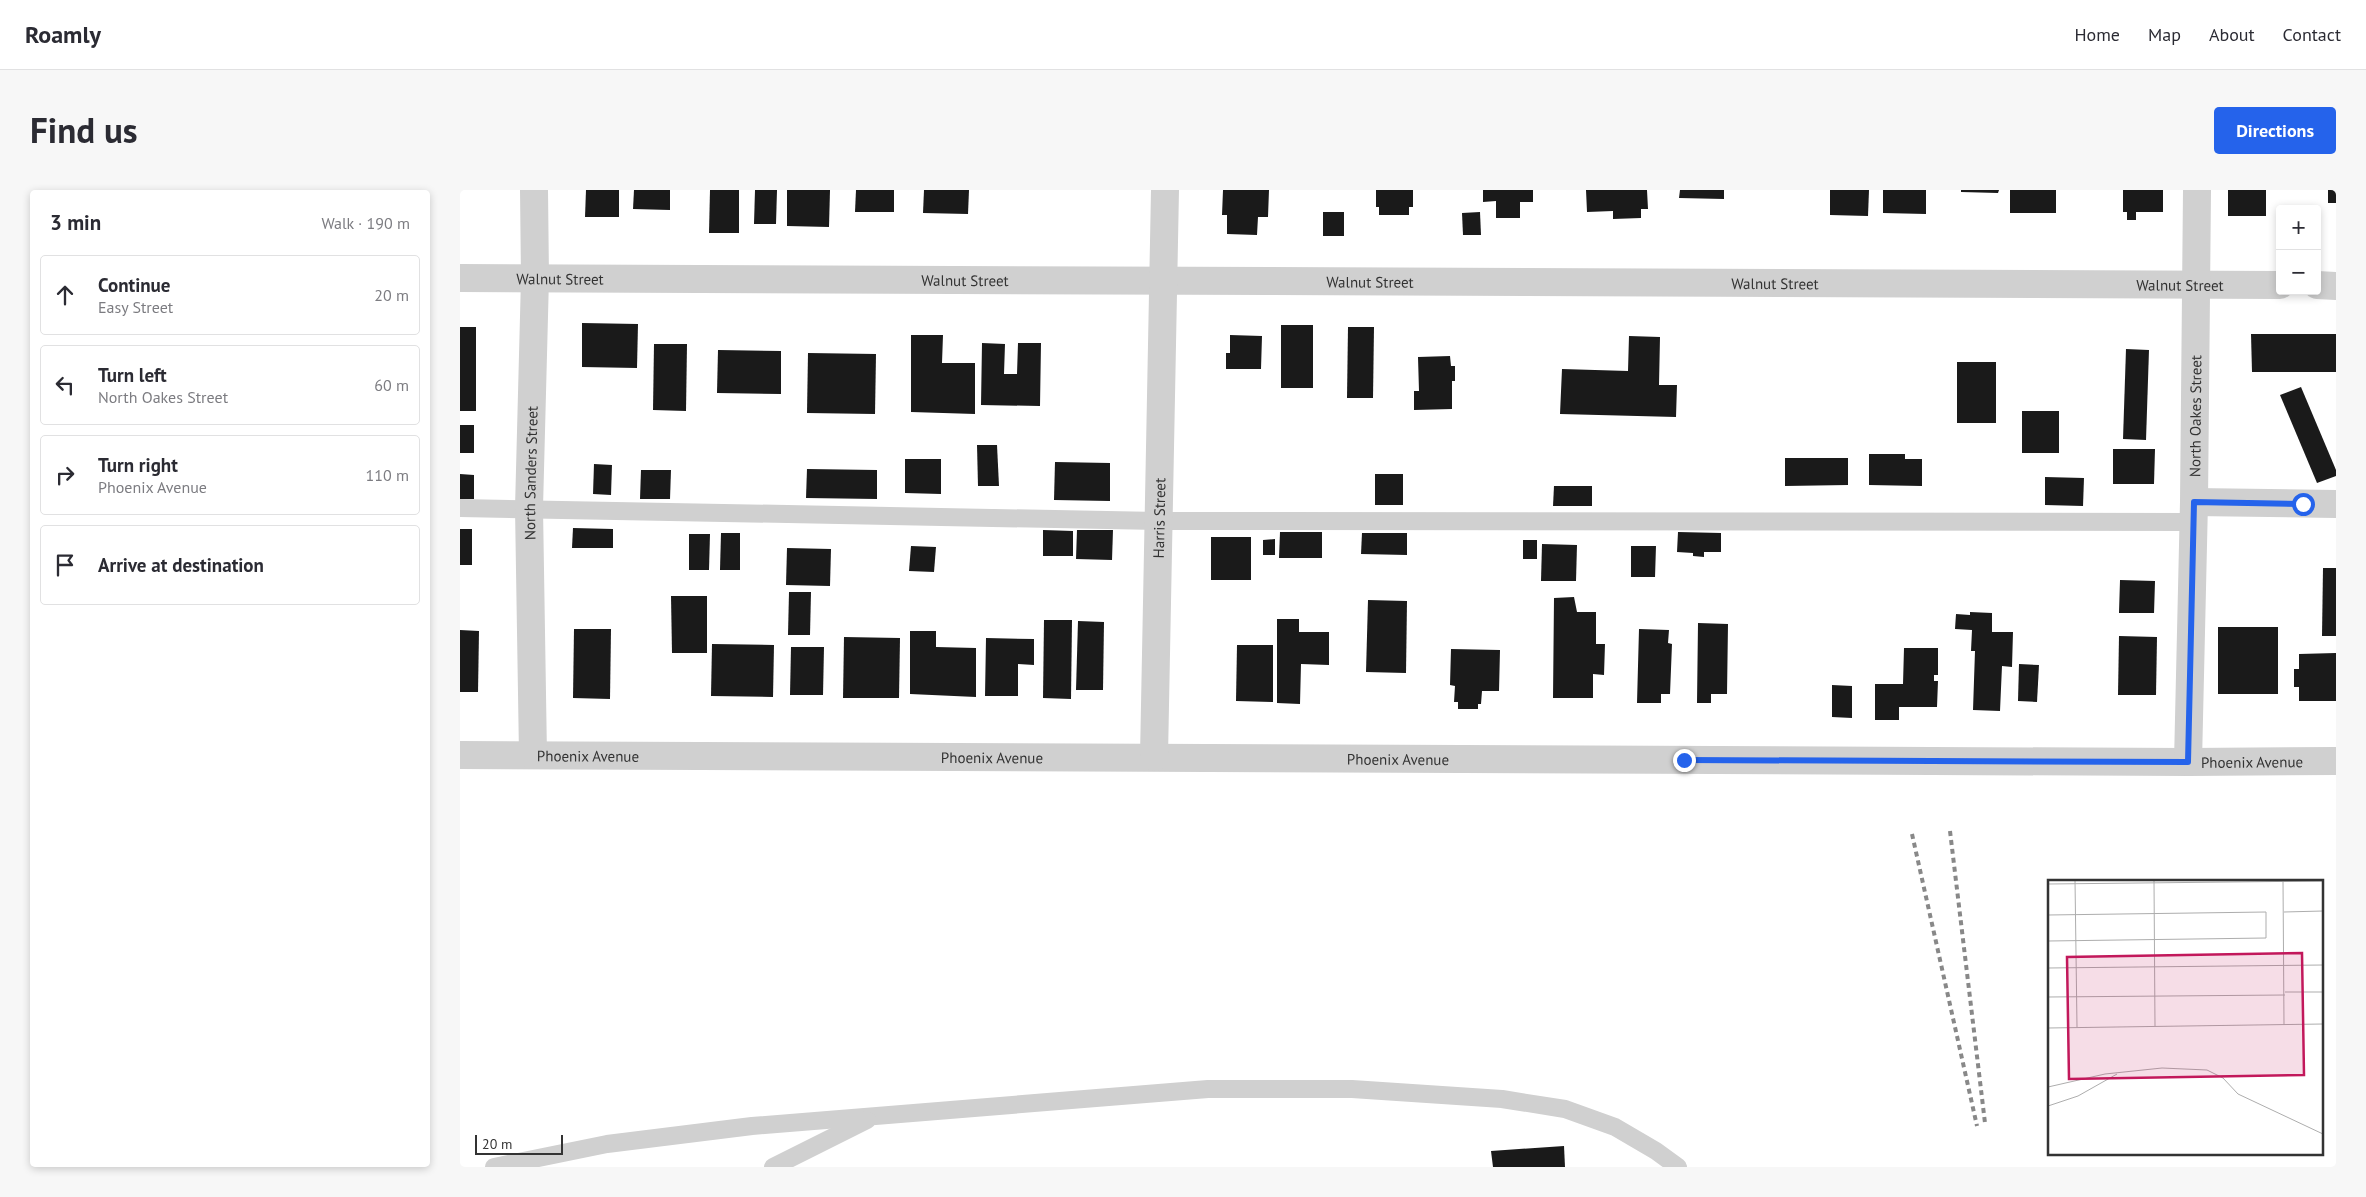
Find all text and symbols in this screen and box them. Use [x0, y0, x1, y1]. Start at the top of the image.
text: Roamly [25, 19, 101, 50]
text: Home [2074, 23, 2120, 46]
text: Map [2148, 23, 2181, 46]
text: About [2209, 23, 2255, 46]
text: Contact [2283, 23, 2341, 46]
text: Find us [30, 107, 138, 153]
button: Directions [2214, 107, 2336, 154]
map controls [2276, 205, 2321, 295]
button: + [2276, 205, 2321, 250]
text: 3 min [50, 209, 101, 236]
text: Walk · 190 m [321, 213, 410, 233]
button: − [2276, 250, 2321, 295]
street label: Walnut Street [516, 269, 604, 288]
street label: Walnut Street [921, 270, 1009, 290]
street label: Walnut Street [1326, 272, 1414, 291]
text: Continue [98, 273, 170, 297]
street label: Walnut Street [1731, 273, 1819, 293]
street label: Walnut Street [2136, 275, 2224, 294]
icon: ahead [51, 281, 79, 309]
text: 20 m [374, 285, 409, 305]
text: Easy Street [98, 297, 173, 317]
street label: North Oakes Street [2185, 355, 2205, 477]
text: Turn left [98, 363, 167, 387]
icon: left [51, 371, 79, 399]
text: 60 m [374, 375, 409, 395]
text: North Oakes Street [98, 387, 228, 407]
street label: North Sanders Street [519, 406, 541, 540]
text: Turn right [98, 453, 178, 477]
icon: right [51, 461, 79, 489]
text: 110 m [366, 465, 409, 485]
text: Phoenix Avenue [98, 477, 207, 497]
street label: Harris Street [1148, 478, 1169, 558]
route start [2292, 493, 2315, 516]
icon: arrive [51, 551, 79, 579]
text: Arrive at destination [98, 553, 264, 577]
street label: Phoenix Avenue [537, 746, 639, 765]
street label: Phoenix Avenue [941, 747, 1043, 767]
street label: Phoenix Avenue [1347, 749, 1449, 769]
route end [1673, 749, 1696, 772]
street label: Phoenix Avenue [2201, 752, 2303, 771]
inset map [2048, 880, 2324, 1154]
scale bar [475, 1132, 562, 1155]
text: 20 m [482, 1135, 512, 1153]

